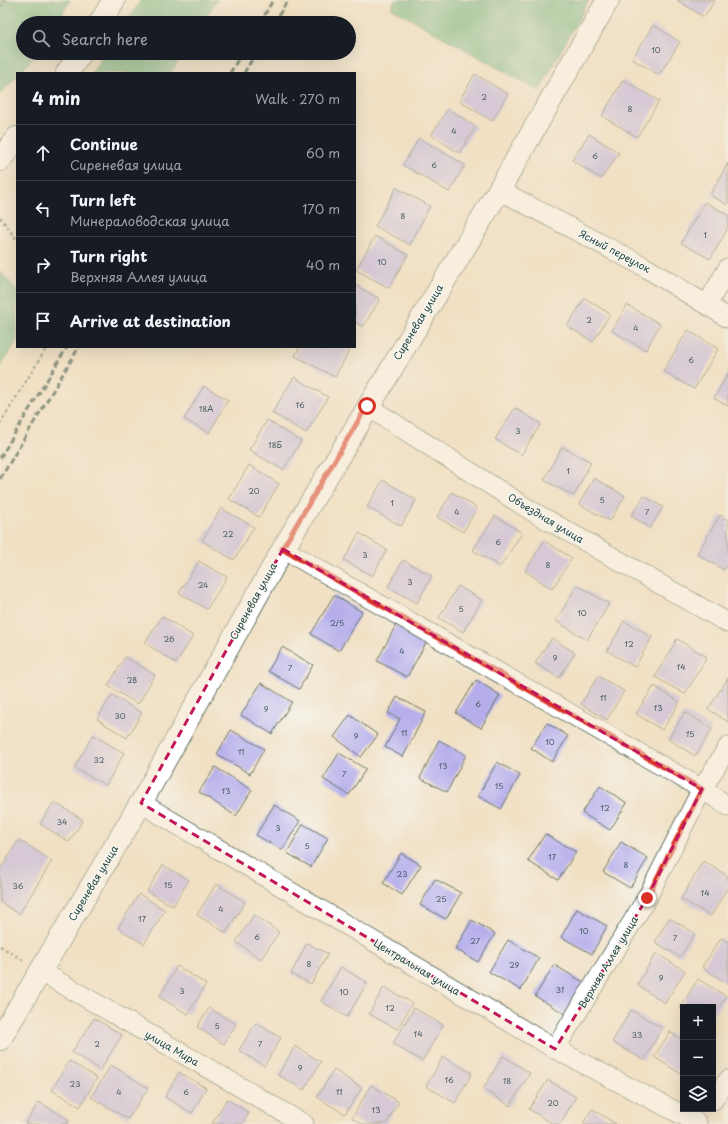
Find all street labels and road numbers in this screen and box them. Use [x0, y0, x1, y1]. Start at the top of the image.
street label: Ясный переулок [576, 225, 654, 277]
street label: Сиреневая улица [389, 280, 447, 362]
street label: Объездная улица [506, 489, 588, 547]
street label: Сиреневая улица [225, 559, 280, 642]
street label: Сиреневая улица [64, 841, 122, 923]
street label: Верхняя Аллея улица [574, 912, 642, 1011]
street label: Центральная улица [371, 935, 464, 999]
street label: улица Мира [142, 1026, 203, 1069]

